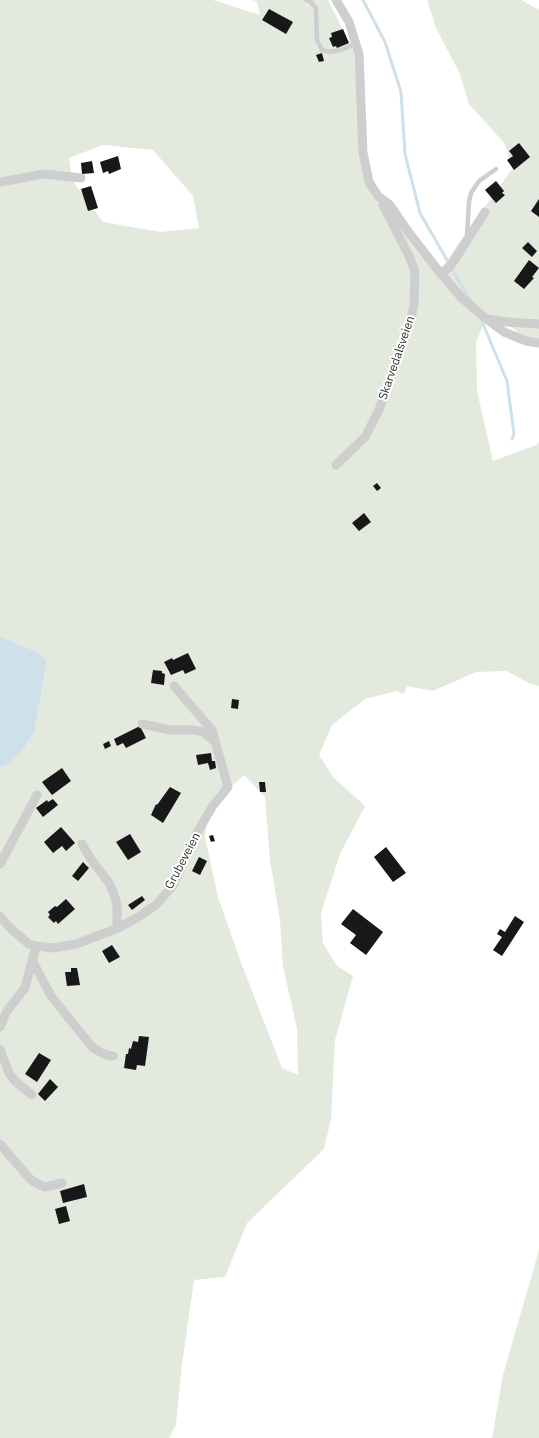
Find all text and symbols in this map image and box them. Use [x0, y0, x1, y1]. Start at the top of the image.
street label: Skarvedalsveien [376, 314, 418, 402]
street label: Grubeveien [162, 830, 204, 892]

